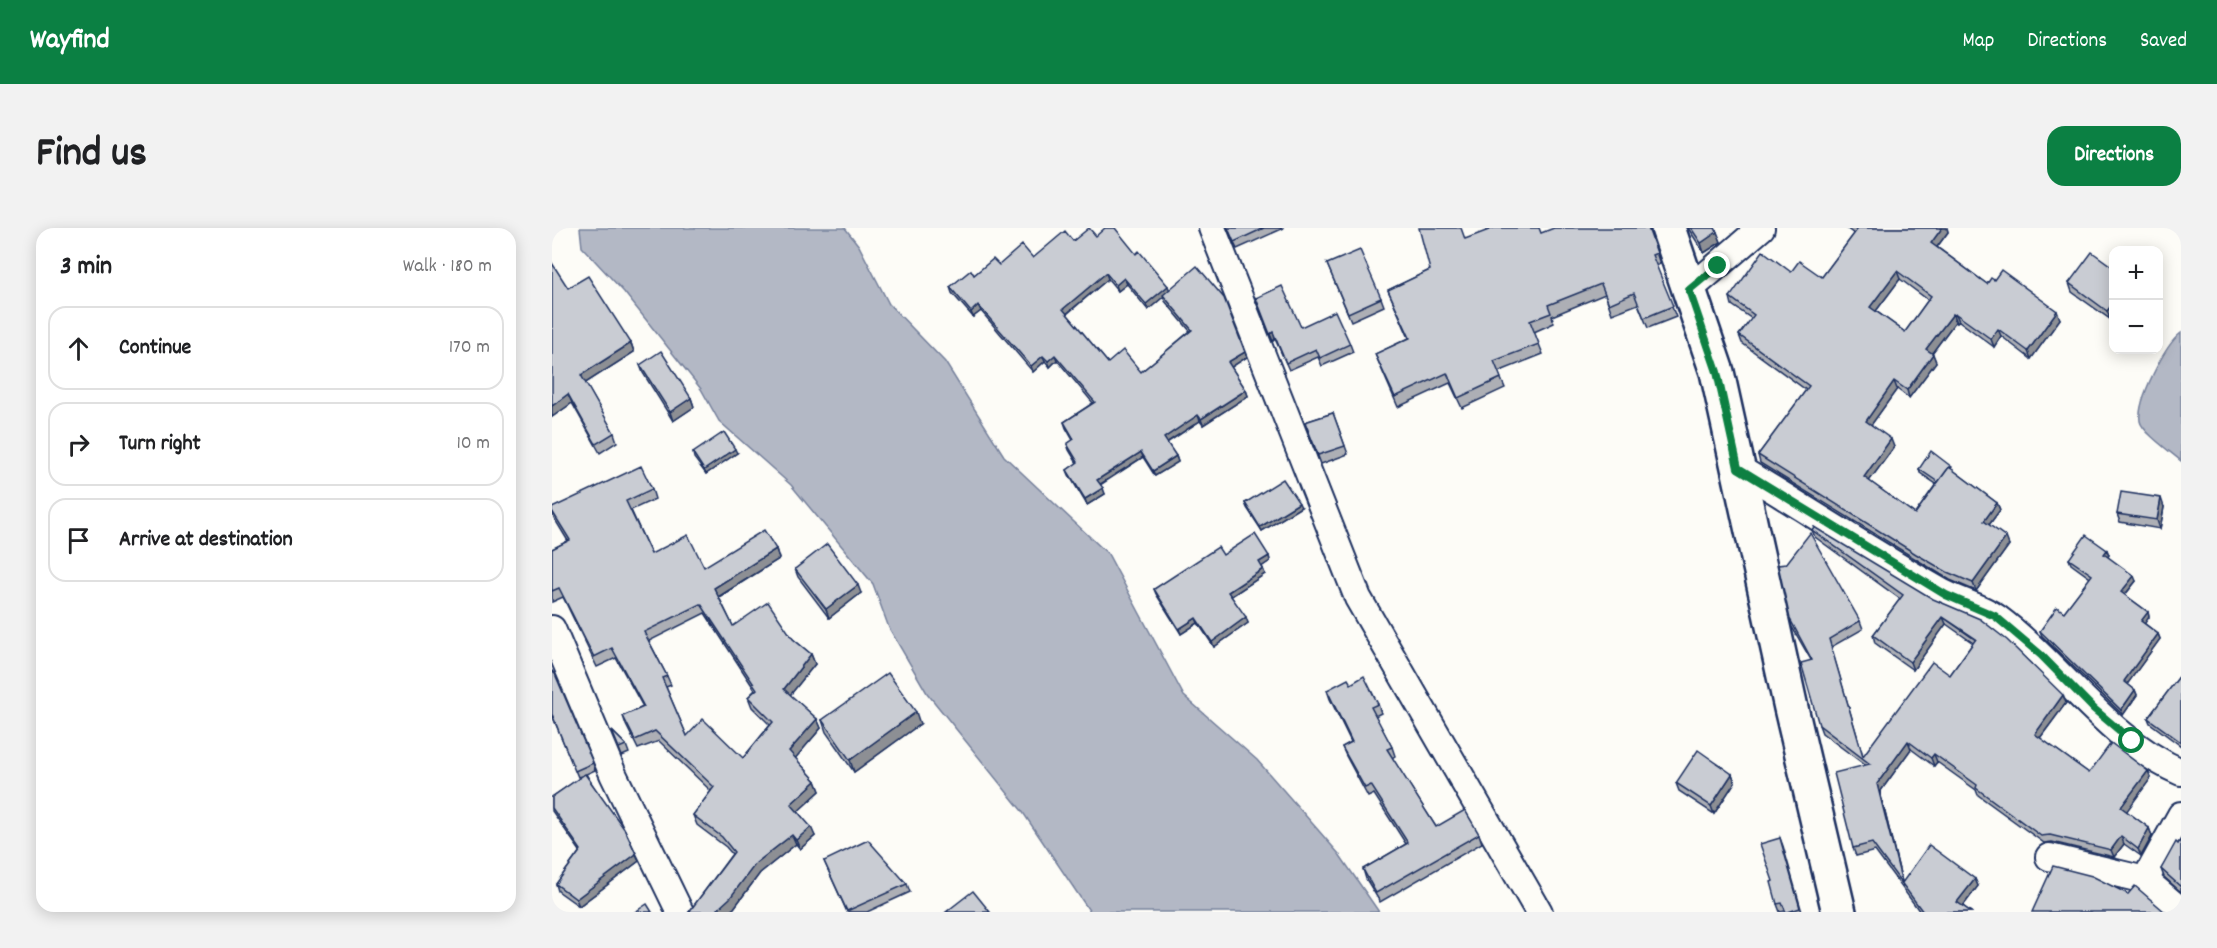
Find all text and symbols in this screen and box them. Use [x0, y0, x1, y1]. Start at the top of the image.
text: Wayfind [30, 22, 110, 62]
text: Map [1963, 27, 1994, 57]
text: Directions [2027, 27, 2107, 57]
text: Saved [2140, 27, 2187, 57]
text: Find us [36, 126, 147, 186]
button: Directions [2047, 126, 2181, 186]
map controls [2109, 246, 2163, 354]
button: + [2109, 246, 2163, 300]
text: 3 min [60, 249, 112, 286]
route end [1704, 252, 1730, 278]
text: Walk · 180 m [403, 253, 492, 281]
button: − [2109, 300, 2163, 354]
icon: ahead [62, 332, 95, 365]
text: Continue [119, 333, 191, 364]
text: 170 m [449, 334, 490, 362]
icon: right [62, 428, 95, 461]
text: Turn right [119, 429, 201, 460]
text: 10 m [456, 430, 490, 458]
icon: arrive [62, 524, 95, 557]
text: Arrive at destination [119, 525, 293, 556]
route start [2118, 727, 2144, 753]

